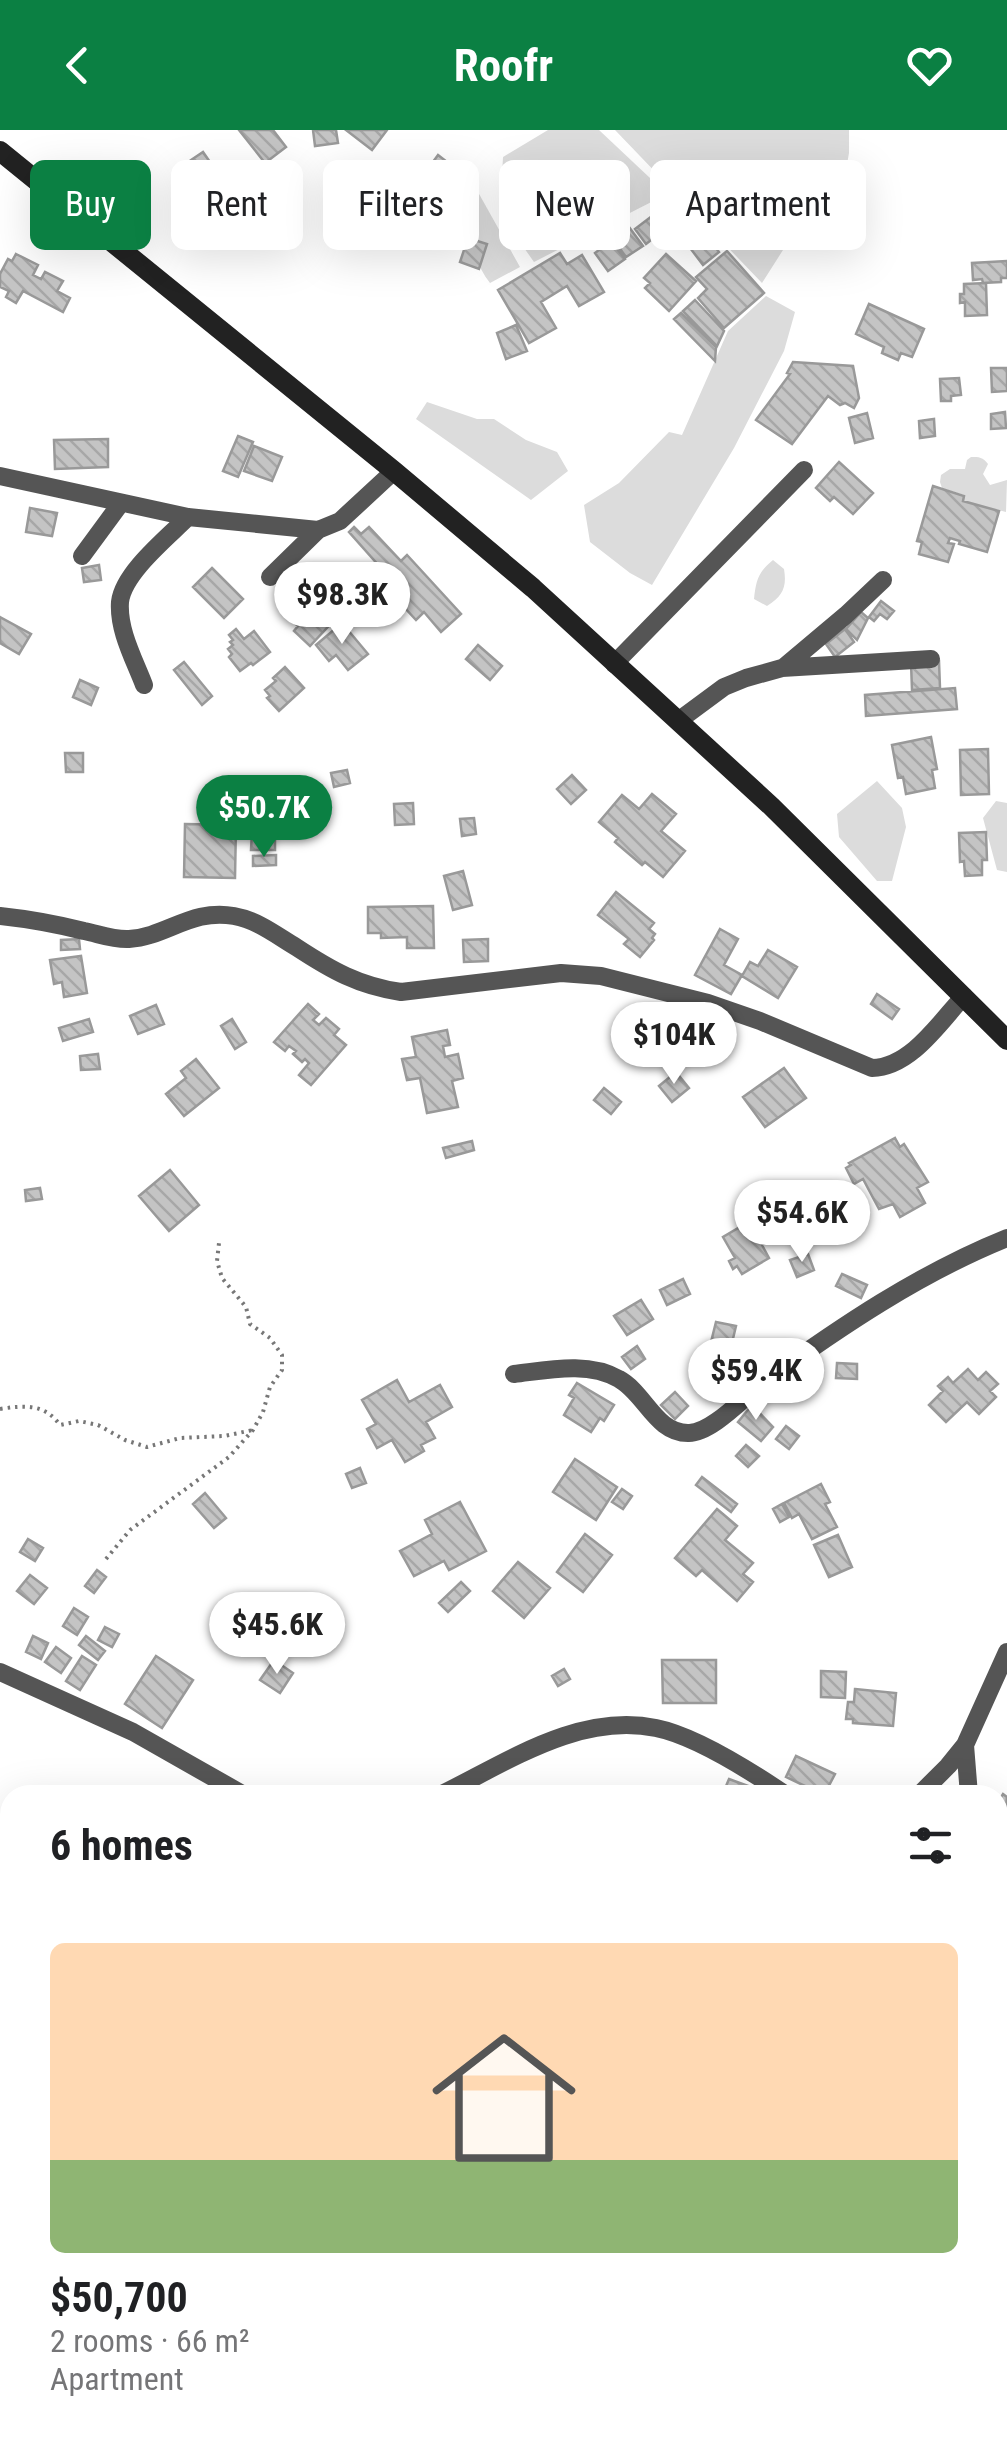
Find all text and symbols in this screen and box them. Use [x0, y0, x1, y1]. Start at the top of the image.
icon: back [50, 38, 105, 93]
icon: heart [902, 38, 957, 93]
text: Roofr [454, 39, 553, 92]
chip: Buy [30, 160, 151, 250]
chip: Rent [171, 160, 303, 250]
chip: Filters [323, 160, 479, 250]
chip: New [499, 160, 630, 250]
chip: Apartment [650, 160, 866, 250]
pin: $98.3K [261, 562, 423, 647]
text: $98.3K [296, 575, 388, 613]
pin: $50.7K [183, 775, 345, 860]
text: $50.7K [218, 788, 310, 826]
pin: $104K [604, 1002, 744, 1087]
text: $104K [633, 1015, 715, 1053]
pin: $54.6K [721, 1180, 883, 1265]
text: $54.6K [756, 1193, 848, 1231]
pin: $59.4K [675, 1338, 837, 1423]
text: $59.4K [710, 1351, 802, 1389]
pin: $45.6K [196, 1592, 358, 1677]
text: $45.6K [231, 1605, 323, 1643]
icon: filters [903, 1818, 958, 1873]
text: 6 homes [50, 1821, 193, 1870]
icon: home [414, 2008, 594, 2188]
text: $50,700 [50, 2273, 188, 2322]
text: 2 rooms · 66 m² [50, 2322, 249, 2360]
text: Apartment [50, 2360, 184, 2398]

